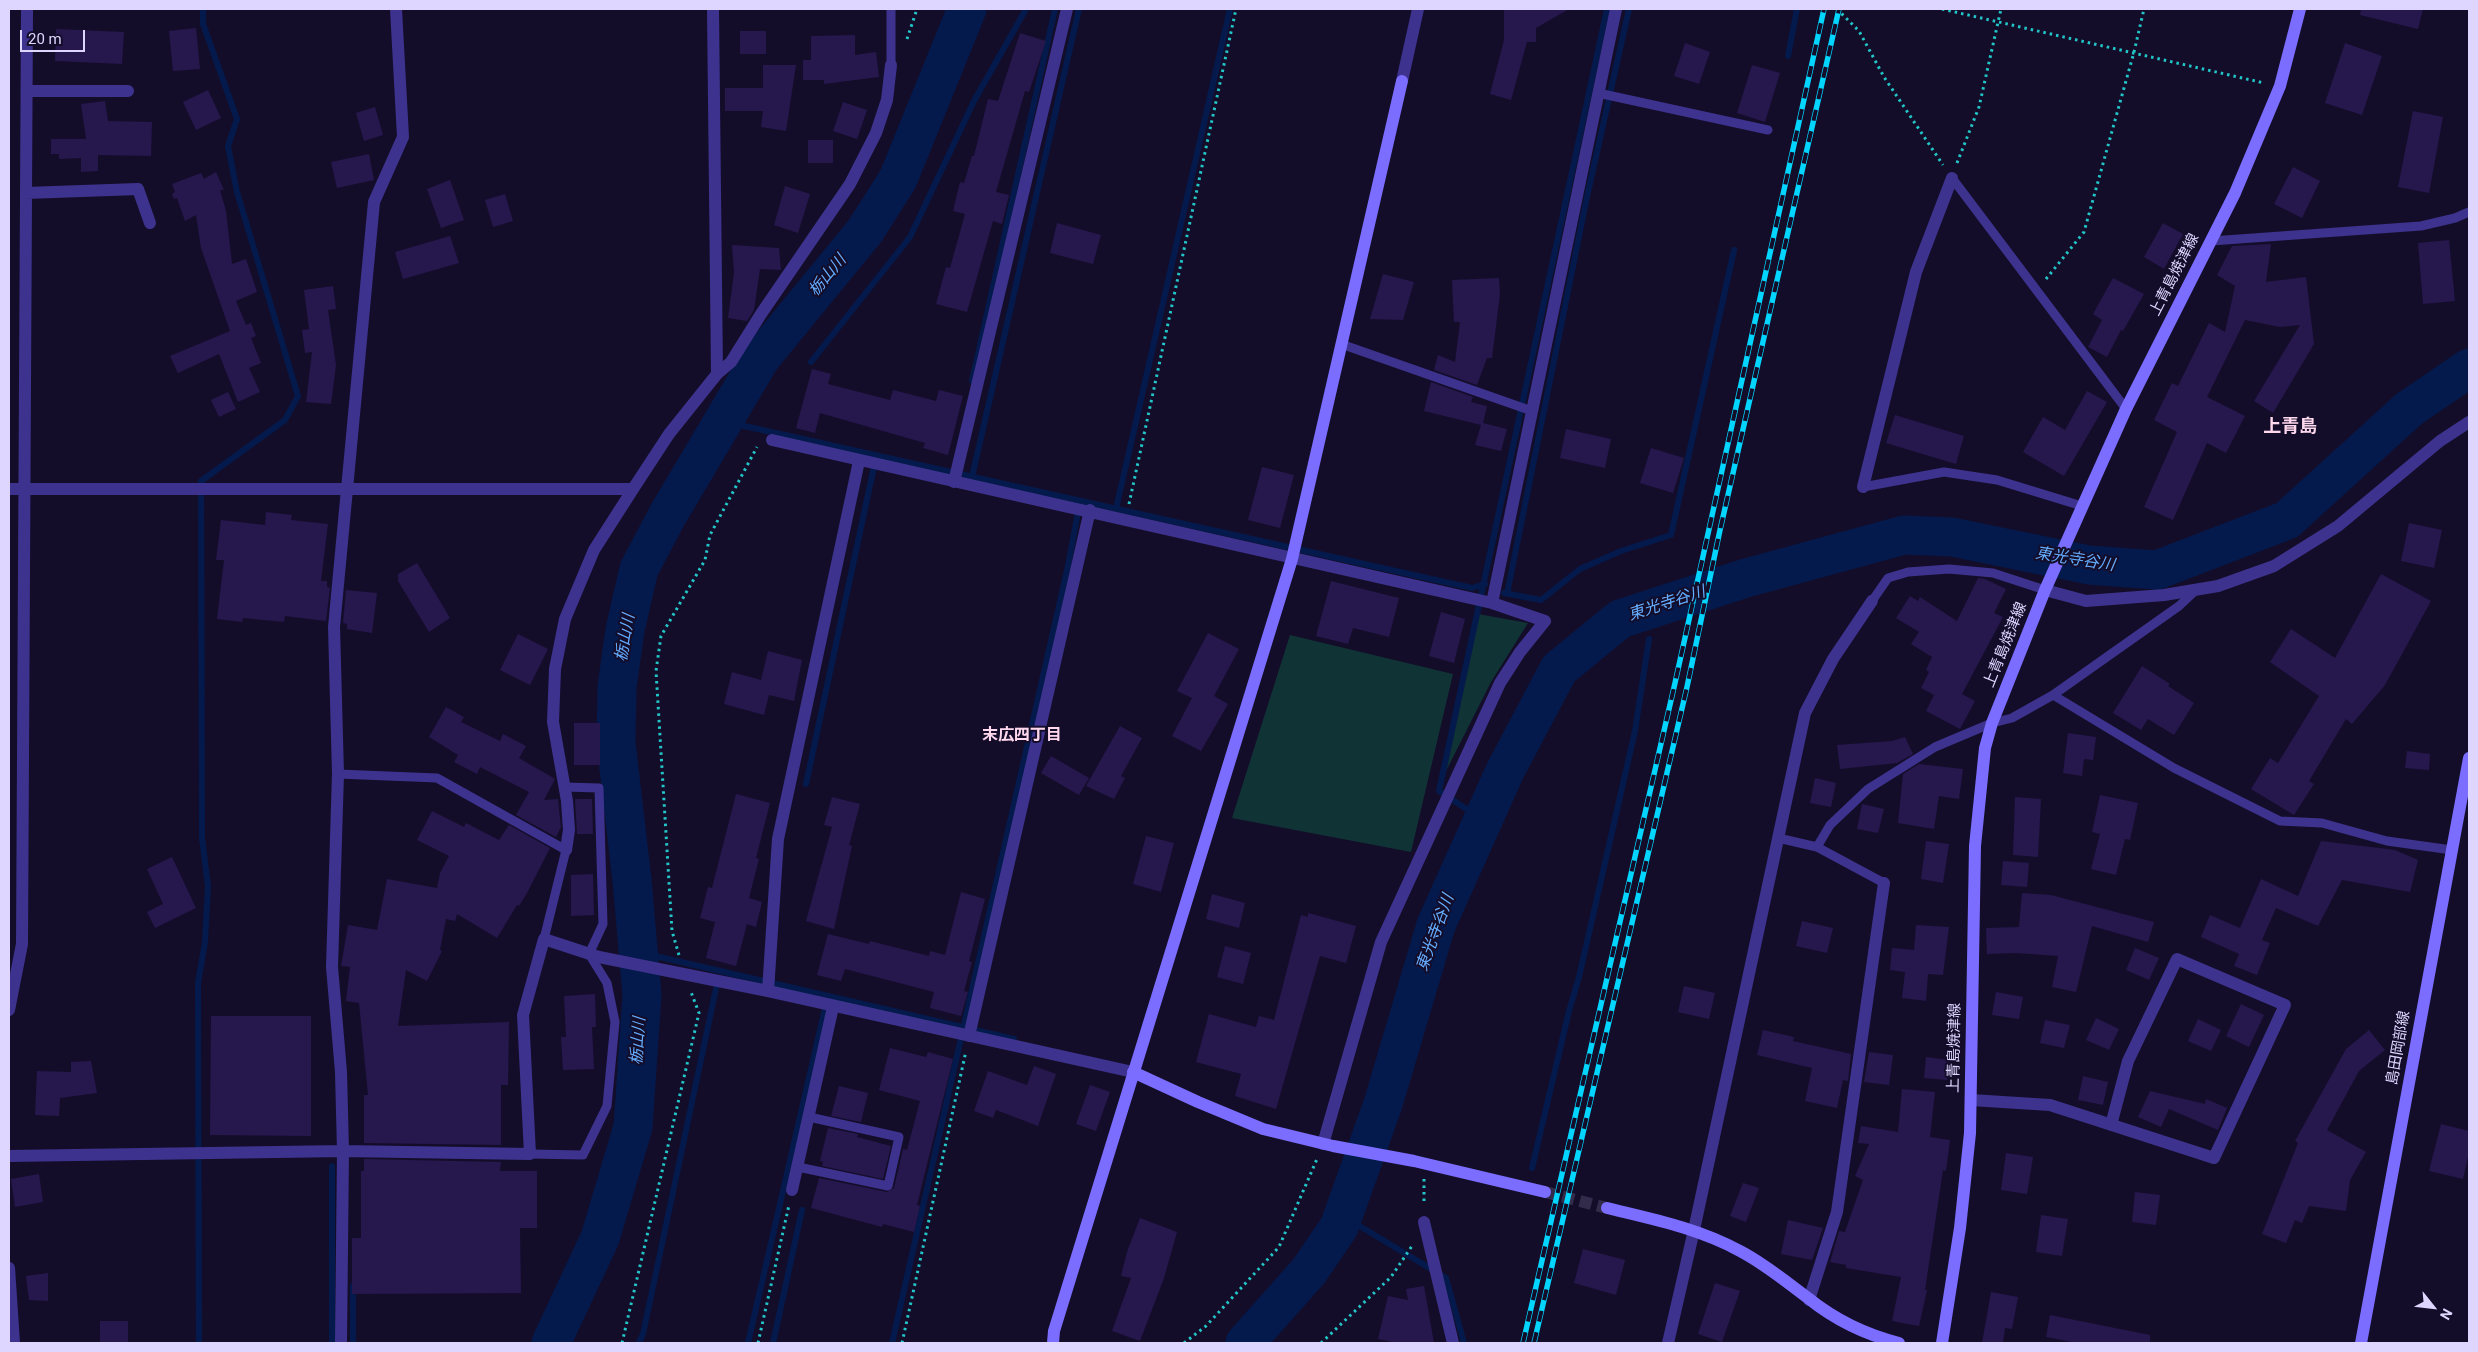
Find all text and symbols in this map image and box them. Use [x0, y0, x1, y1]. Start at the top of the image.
scale bar [22, 20, 88, 52]
text: 20 m [28, 30, 62, 48]
street label: 上青島焼津線 [2147, 231, 2203, 319]
water label: 栃山川 [805, 251, 851, 301]
district label: 上青島 [2263, 416, 2317, 438]
water label: 東光寺谷川 [2034, 544, 2116, 576]
water label: 東光寺谷川 [1626, 583, 1708, 625]
street label: 上青島焼津線 [1981, 600, 2031, 690]
water label: 栃山川 [612, 613, 640, 663]
district label: 末広四丁目 [982, 726, 1062, 746]
water label: 東光寺谷川 [1413, 892, 1459, 974]
street label: 上青島焼津線 [1945, 1003, 1965, 1093]
street label: 島田岡部線 [2384, 1010, 2414, 1086]
water label: 栃山川 [628, 1016, 650, 1066]
north arrow [2408, 1282, 2458, 1332]
text: N [2437, 1306, 2456, 1322]

